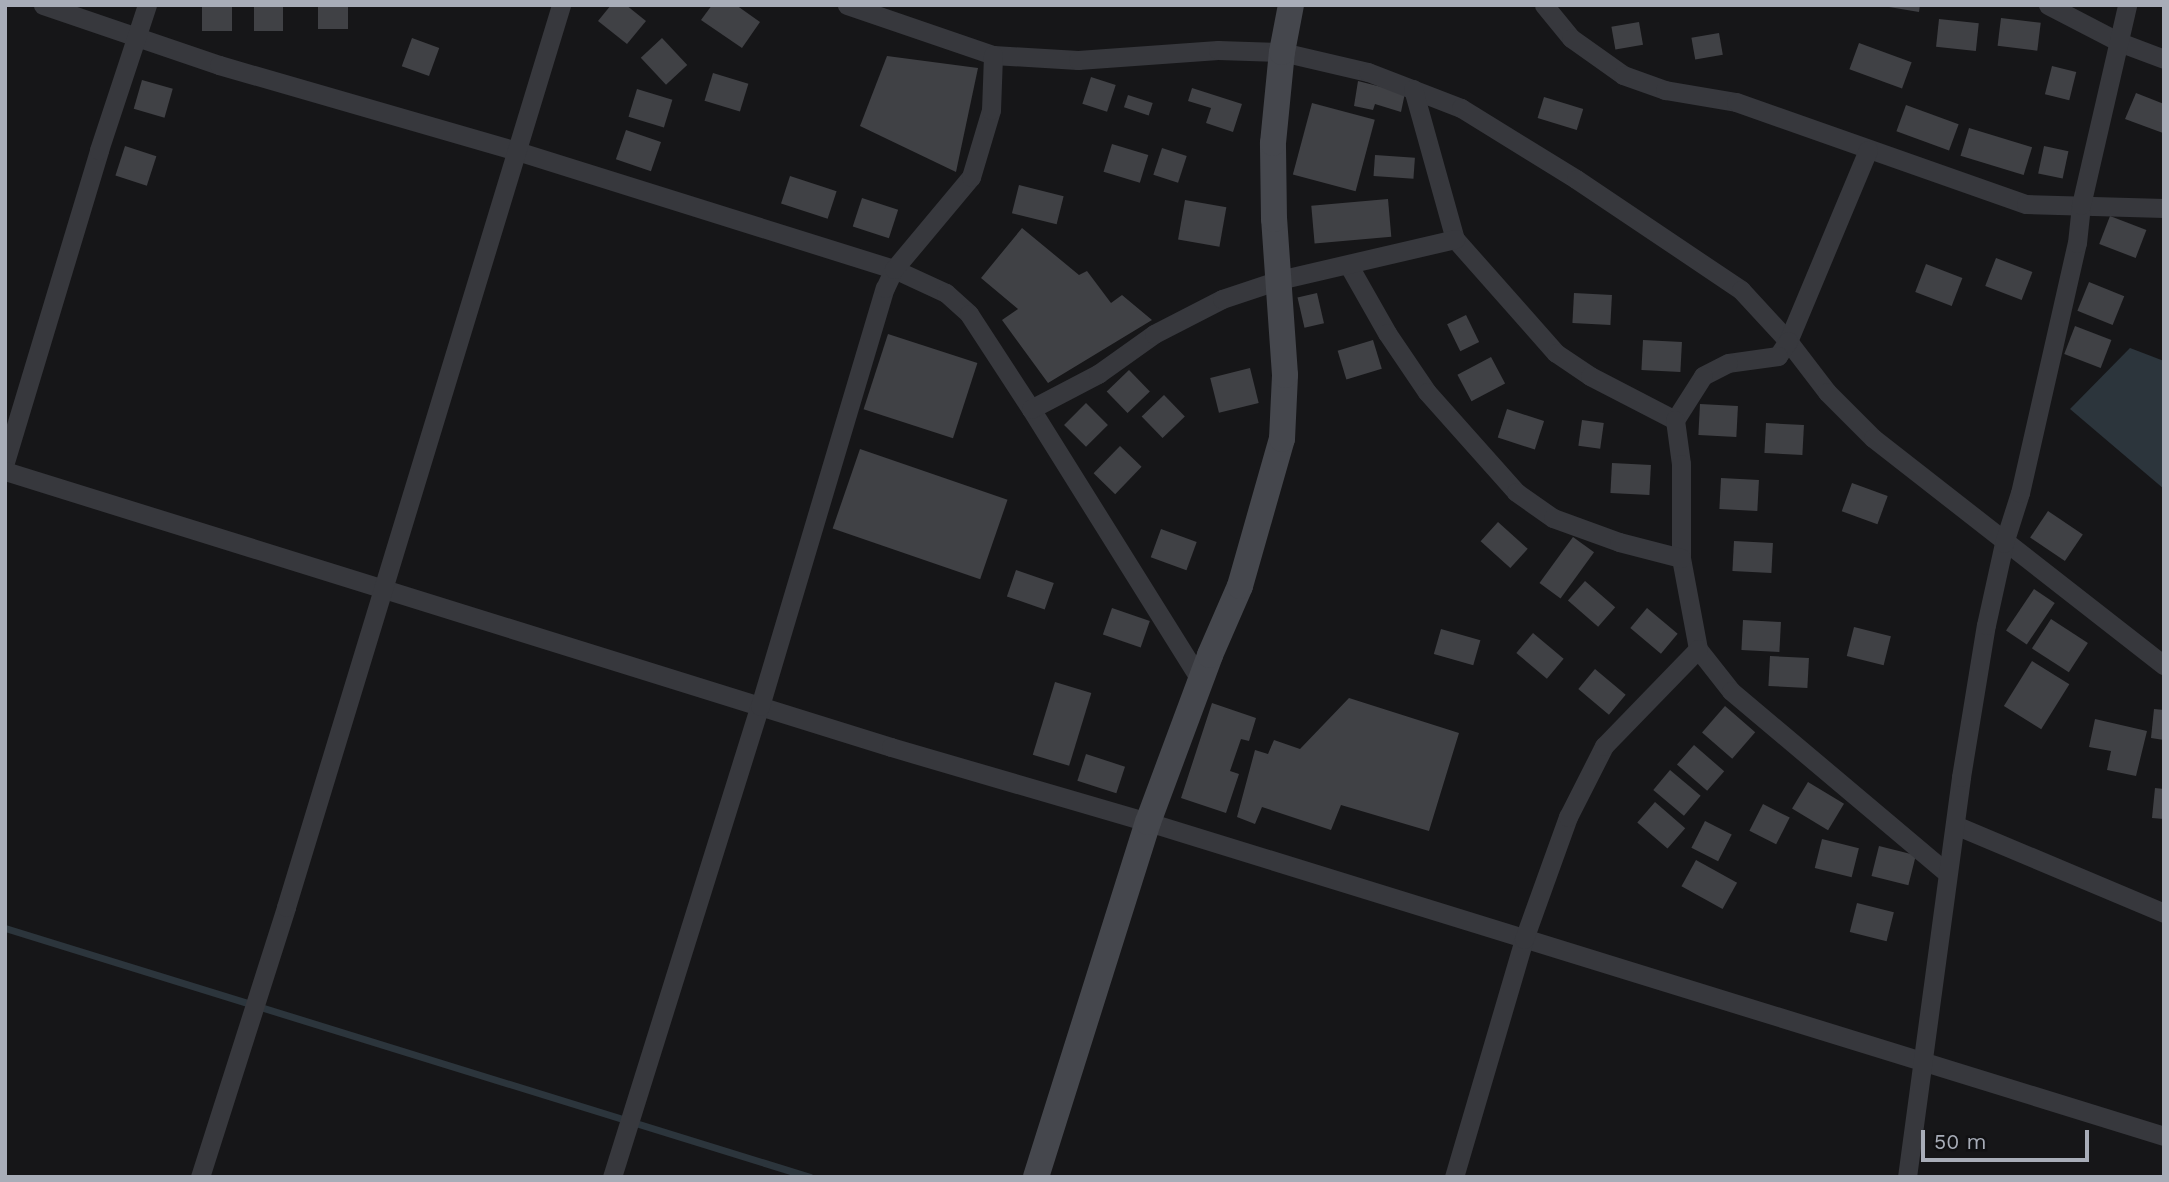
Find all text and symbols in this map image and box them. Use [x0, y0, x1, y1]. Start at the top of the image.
scale bar [1924, 1116, 2092, 1160]
text: 50 m [1934, 1129, 1986, 1154]

